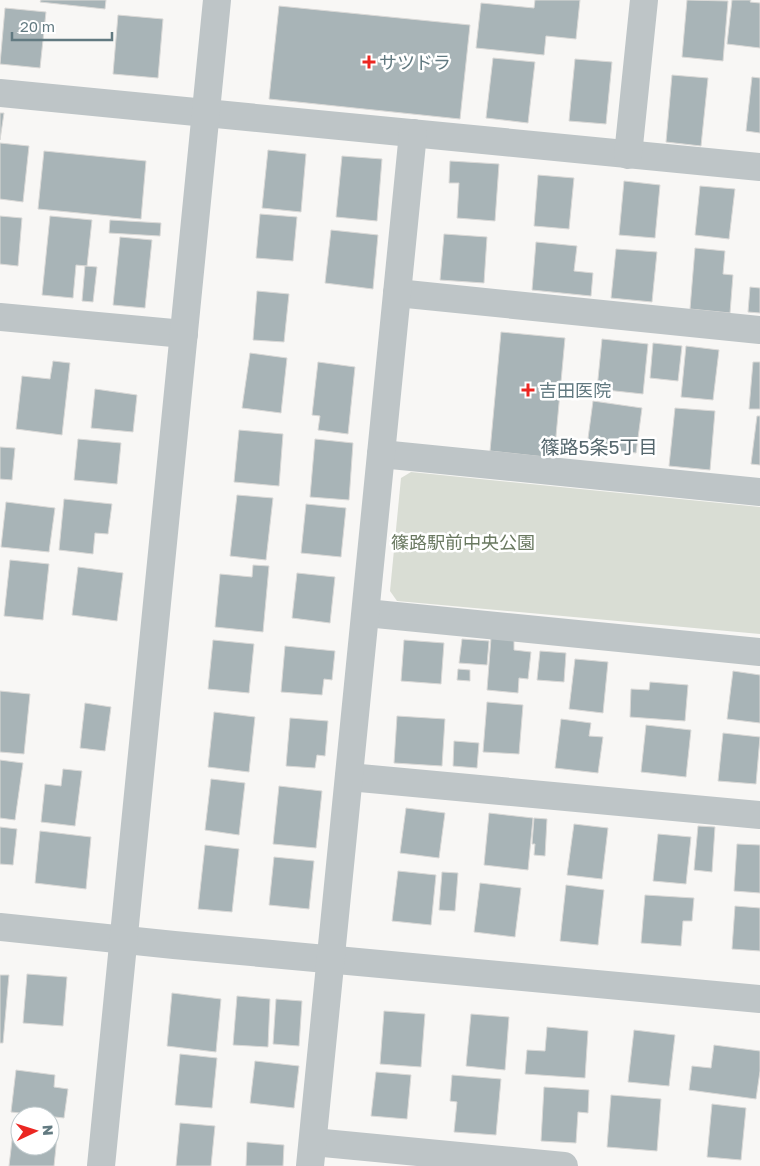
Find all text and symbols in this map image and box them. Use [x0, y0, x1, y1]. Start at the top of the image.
scale bar [12, 10, 112, 42]
text: 20 m [20, 17, 55, 35]
place label: サツドラ [379, 51, 451, 73]
marker: サツドラ [363, 56, 375, 68]
place label: 吉田医院 [539, 379, 611, 401]
marker: 吉田医院 [521, 383, 535, 397]
district label: 篠路5条5丁目 [540, 435, 658, 458]
park label: 篠路駅前中央公園 [391, 531, 535, 553]
north arrow [10, 1106, 60, 1156]
text: N [40, 1124, 57, 1136]

